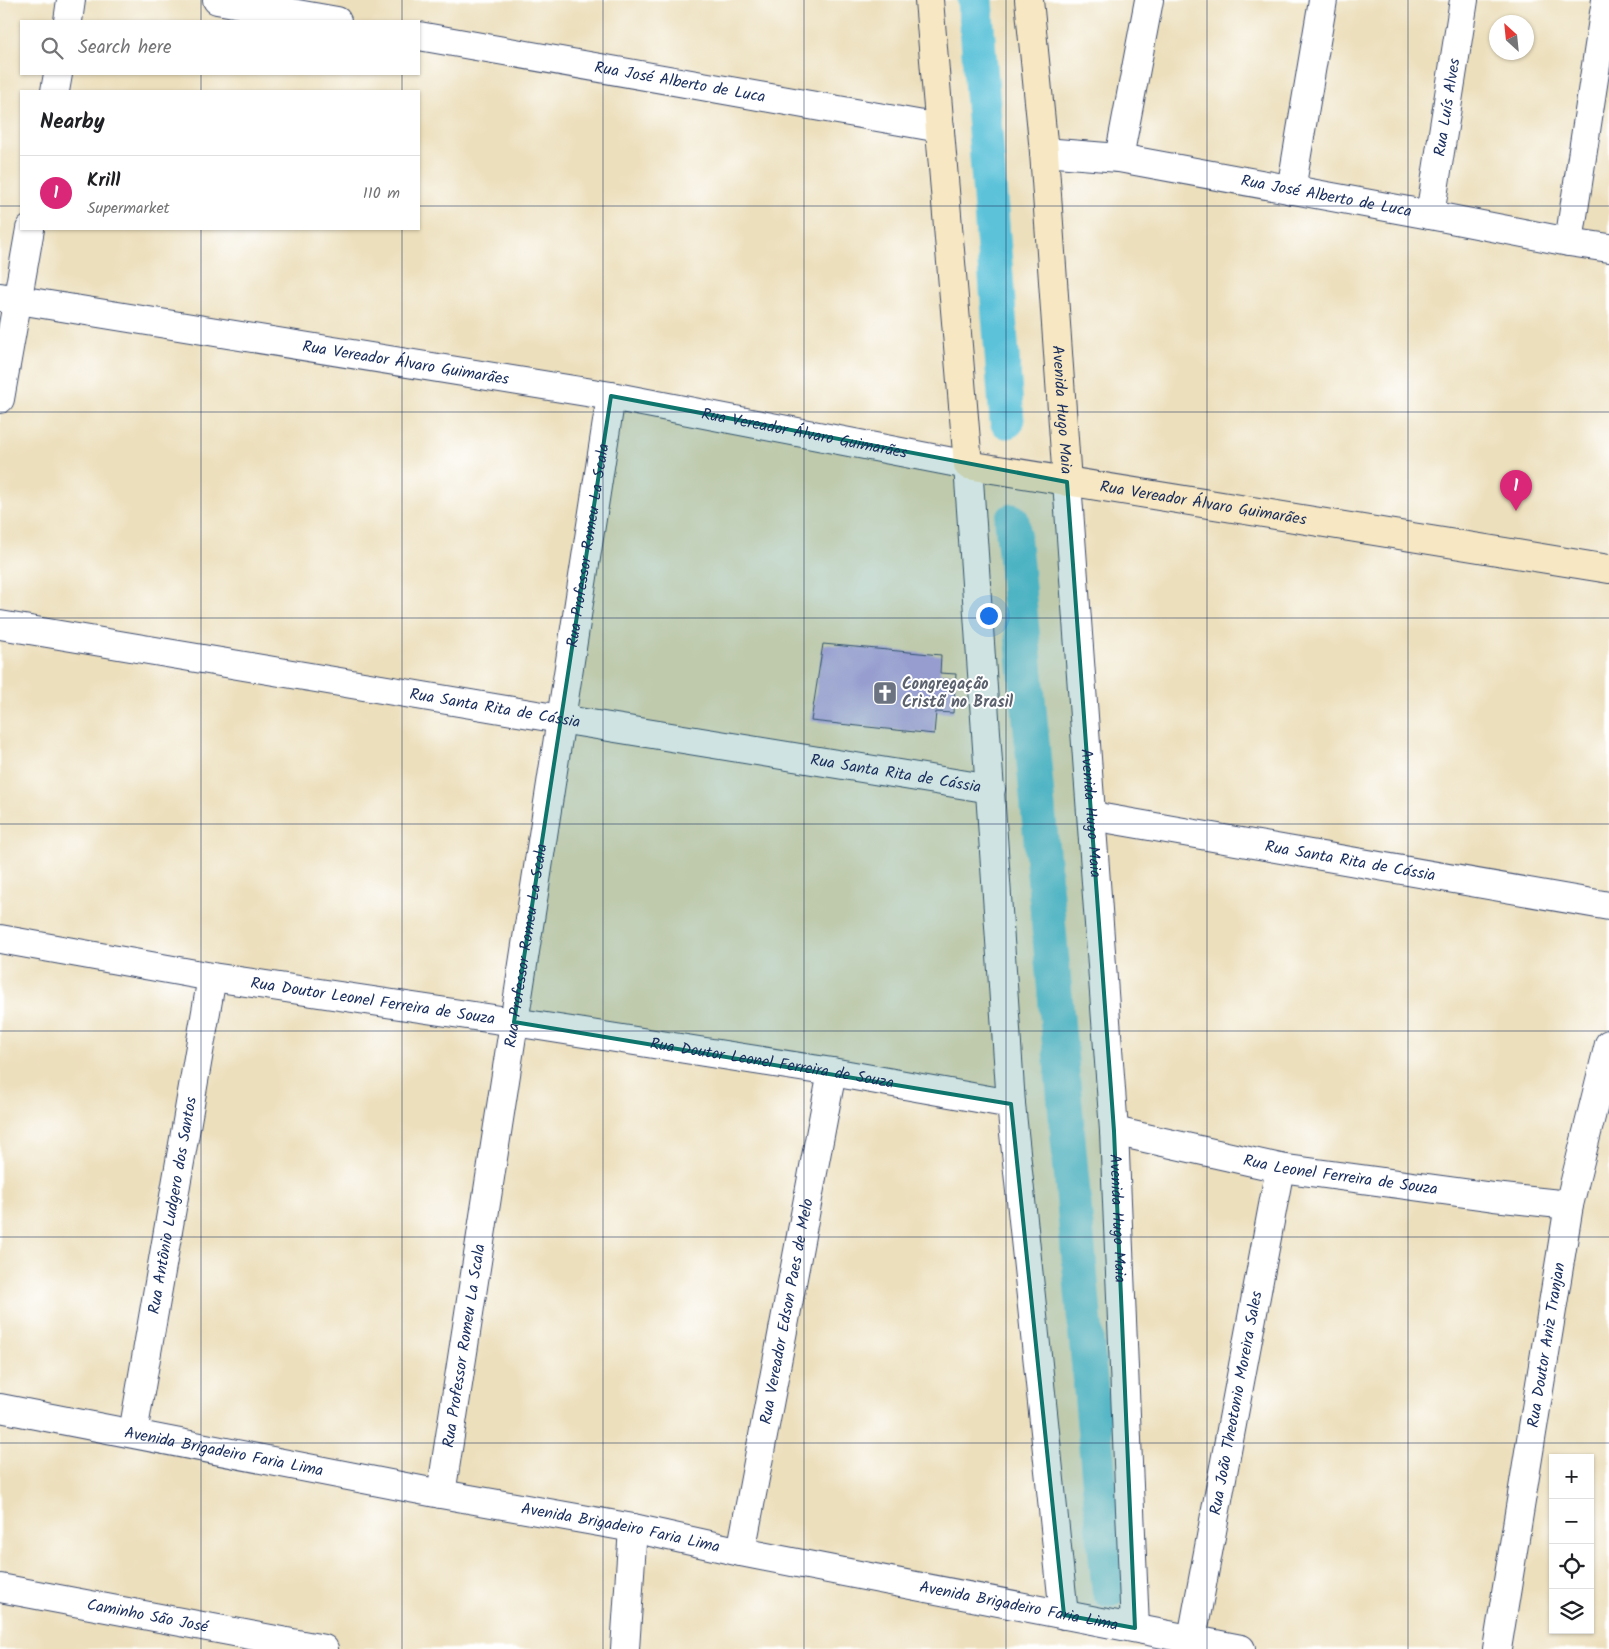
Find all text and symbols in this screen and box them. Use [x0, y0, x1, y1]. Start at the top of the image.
north arrow [1489, 15, 1534, 60]
search box [20, 20, 420, 75]
text: Search here [78, 33, 172, 63]
icon: search [38, 34, 66, 62]
street label: Rua José Alberto de Luca [593, 55, 767, 109]
street label: Rua Luís Alves [1427, 56, 1467, 158]
text: Nearby [40, 106, 105, 139]
text: Krill [87, 166, 120, 196]
street label: Rua José Alberto de Luca [1239, 168, 1414, 224]
text: 1 [54, 181, 58, 206]
text: 110 m [363, 181, 400, 206]
text: Supermarket [87, 196, 170, 221]
street label: Rua Vereador Álvaro Guimarães [301, 334, 511, 392]
street label: Avenida Hugo Maia [1045, 344, 1079, 475]
street label: Rua Vereador Álvaro Guimarães [699, 401, 910, 466]
street label: Rua Professor Romeu La Scala [560, 442, 616, 649]
pin: 1 [1500, 470, 1532, 511]
street label: Rua Vereador Álvaro Guimarães [1098, 474, 1309, 532]
your location [976, 603, 1002, 629]
place label: Congregação Cristã no Brasil [902, 672, 1014, 715]
church icon: Congregação Cristã no Brasil [872, 680, 898, 706]
street label: Rua Santa Rita de Cássia [408, 681, 582, 735]
street label: Rua Santa Rita de Cássia [809, 747, 983, 800]
street label: Avenida Hugo Maia [1074, 748, 1108, 878]
street label: Rua Santa Rita de Cássia [1263, 834, 1437, 888]
street label: Rua Professor Romeu La Scala [498, 842, 554, 1049]
street label: Rua Doutor Leonel Ferreira de Souza [249, 970, 497, 1032]
street label: Rua Doutor Leonel Ferreira de Souza [648, 1031, 896, 1095]
street label: Rua Antônio Ludgero dos Santos [141, 1095, 204, 1316]
street label: Rua Leonel Ferreira de Souza [1241, 1148, 1439, 1202]
street label: Avenida Hugo Maia [1102, 1153, 1133, 1283]
street label: Rua Vereador Edson Paes de Melo [753, 1196, 820, 1426]
street label: Rua Professor Romeu La Scala [436, 1242, 492, 1449]
street label: Rua Doutor Aniz Tranjan [1521, 1261, 1572, 1429]
street label: Rua João Theotonio Moreira Sales [1203, 1289, 1269, 1517]
street label: Avenida Brigadeiro Faria Lima [122, 1420, 325, 1483]
map controls [1549, 1454, 1594, 1634]
button: + [1549, 1454, 1594, 1499]
street label: Avenida Brigadeiro Faria Lima [519, 1496, 722, 1559]
button: − [1549, 1499, 1594, 1544]
button: locate [1549, 1544, 1594, 1589]
street label: Avenida Brigadeiro Faria Lima [917, 1574, 1120, 1637]
button: layers [1549, 1589, 1594, 1634]
street label: Caminho São José [85, 1592, 211, 1640]

